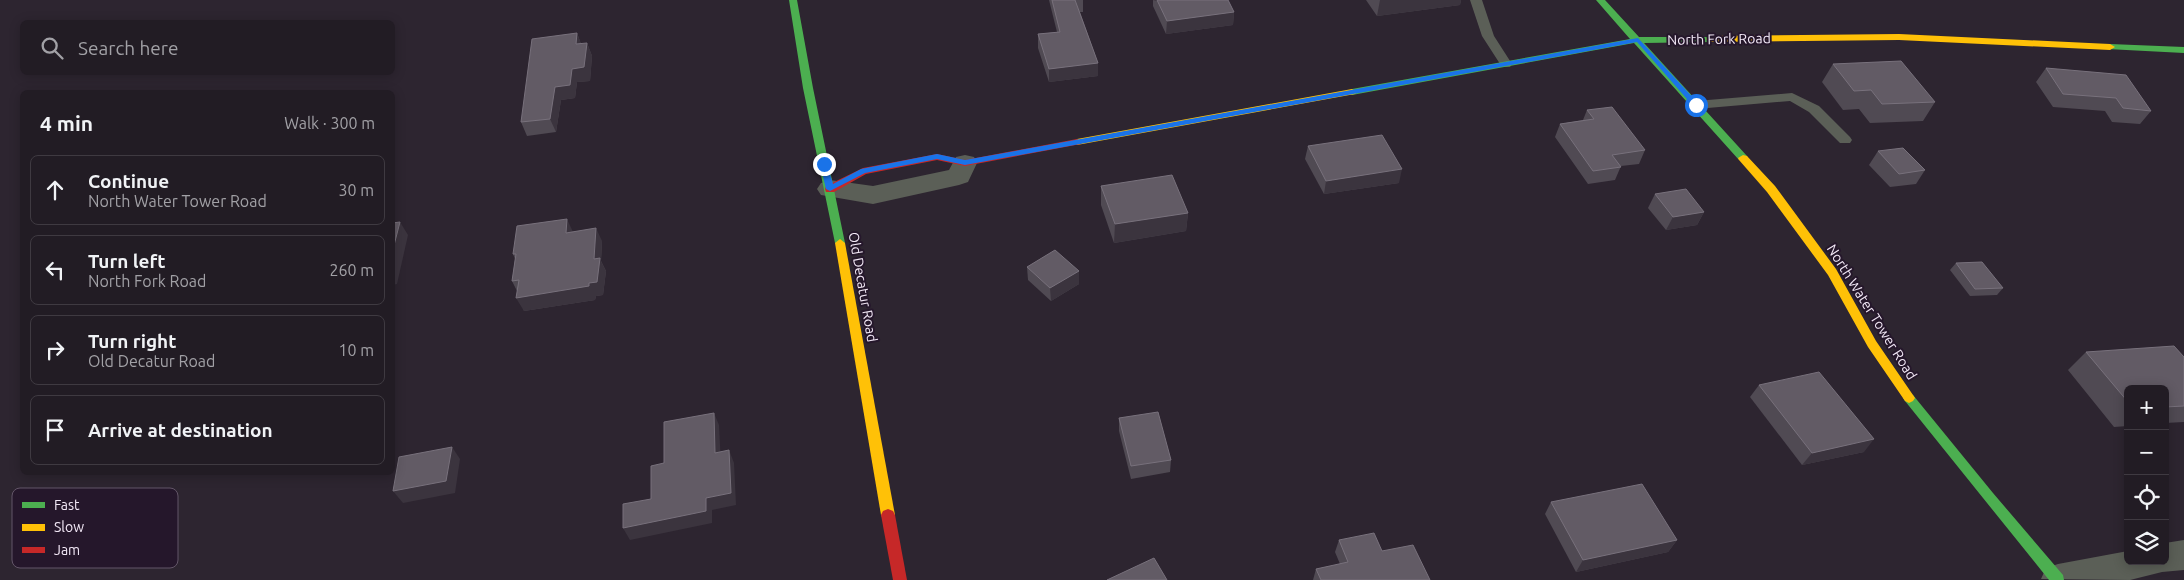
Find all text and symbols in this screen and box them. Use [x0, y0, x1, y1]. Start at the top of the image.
search box [20, 20, 395, 75]
street label: North Fork Road [1667, 30, 1771, 48]
icon: search [38, 34, 66, 62]
text: Search here [78, 37, 178, 59]
route start [1685, 94, 1708, 117]
text: 4 min [40, 111, 93, 135]
text: Walk · 300 m [284, 114, 375, 132]
route end [813, 153, 836, 176]
text: Continue [88, 170, 169, 192]
icon: ahead [41, 176, 69, 204]
text: 30 m [338, 181, 374, 199]
text: North Water Tower Road [88, 192, 267, 210]
street label: Old Decatur Road [845, 231, 881, 343]
street label: North Water Tower Road [1824, 241, 1920, 383]
text: Turn left [88, 250, 166, 272]
icon: left [41, 256, 69, 284]
text: 260 m [329, 261, 374, 279]
text: North Fork Road [88, 272, 206, 290]
text: Turn right [88, 330, 176, 352]
icon: right [41, 336, 69, 364]
text: 10 m [338, 341, 374, 359]
text: Old Decatur Road [88, 352, 215, 370]
map controls [2124, 385, 2169, 565]
button: + [2124, 385, 2169, 430]
icon: arrive [41, 416, 69, 444]
text: Arrive at destination [88, 419, 273, 441]
button: − [2124, 430, 2169, 475]
button: locate [2124, 475, 2169, 520]
legend [12, 488, 178, 568]
text: Fast [54, 497, 80, 513]
text: Slow [54, 519, 84, 535]
button: layers [2124, 520, 2169, 565]
text: Jam [54, 542, 80, 558]

